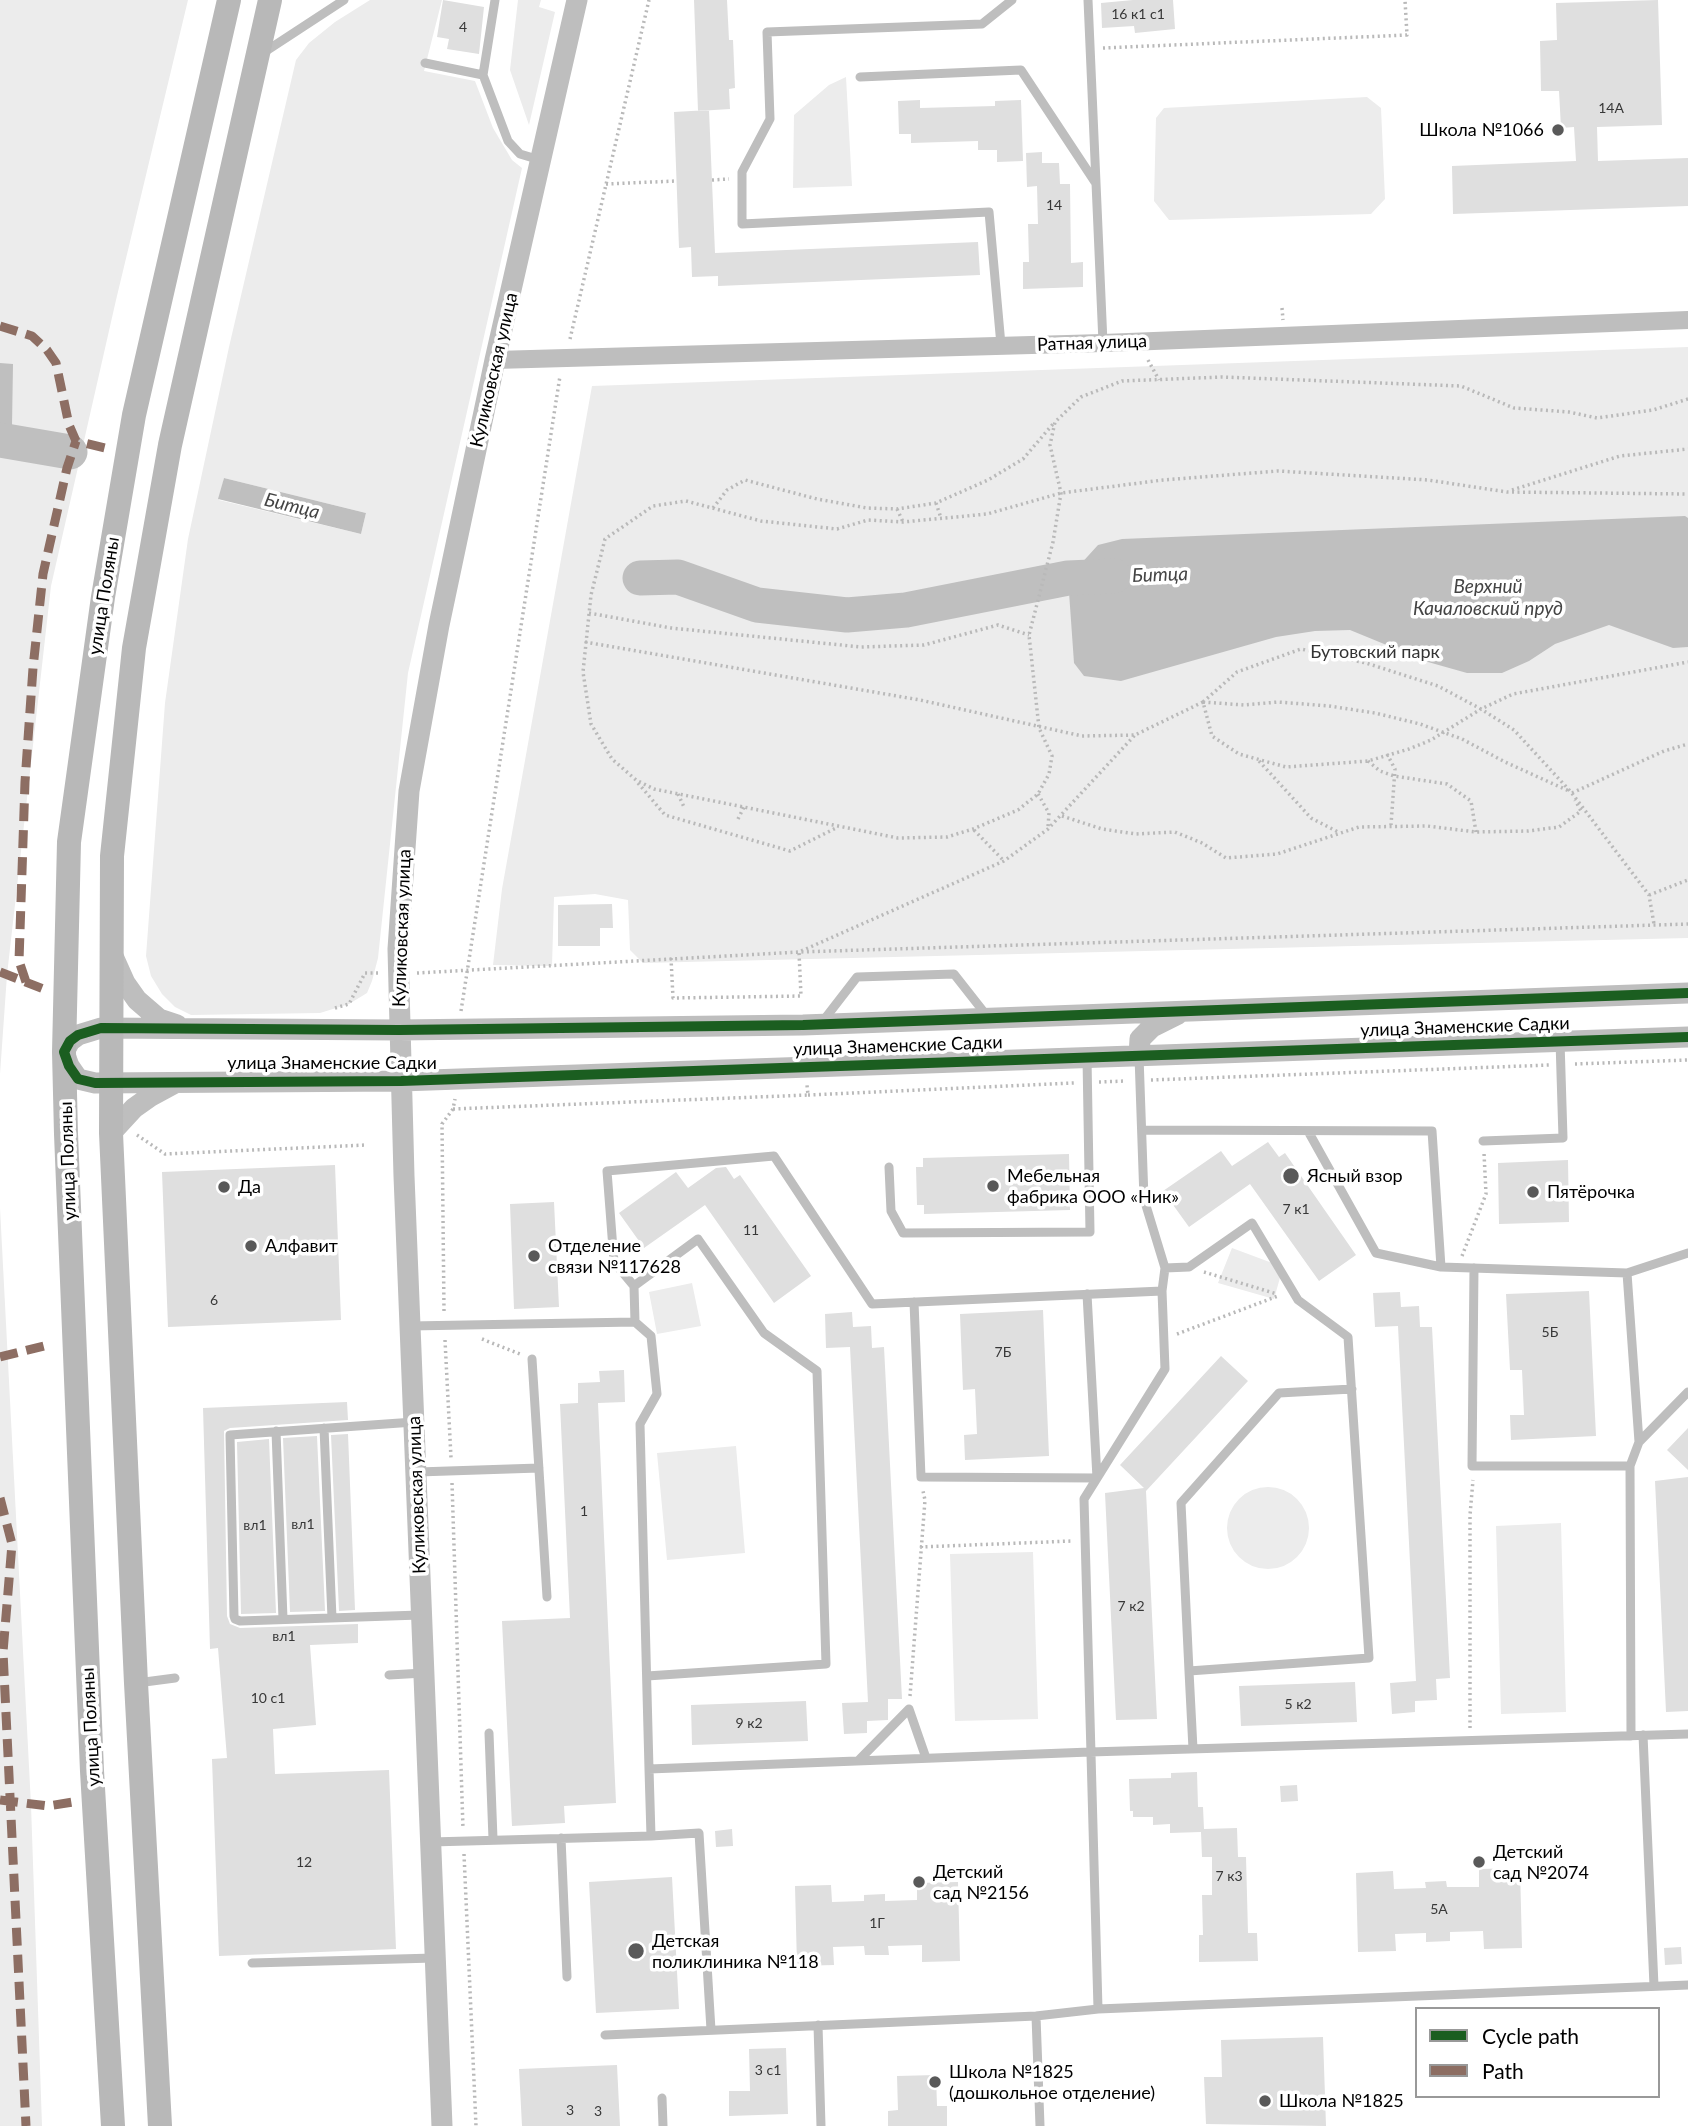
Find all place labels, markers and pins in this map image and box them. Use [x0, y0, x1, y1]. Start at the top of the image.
place label: Школа №1066 [1419, 119, 1544, 141]
marker: Школа №1066 [1550, 122, 1566, 138]
place label: Мебельная фабрика ООО «Ник» [1007, 1165, 1179, 1208]
place label: Ясный взор [1307, 1165, 1403, 1187]
marker: Ясный взор [1281, 1166, 1301, 1186]
place label: Да [238, 1176, 261, 1198]
marker: Мебельная фабрика ООО «Ник» [985, 1178, 1001, 1194]
marker: Да [216, 1179, 232, 1195]
place label: Пятёрочка [1547, 1181, 1635, 1203]
marker: Пятёрочка [1525, 1184, 1541, 1200]
place label: Алфавит [265, 1235, 338, 1257]
place label: Отделение связи №117628 [548, 1235, 681, 1278]
marker: Алфавит [243, 1238, 259, 1254]
marker: Отделение связи №117628 [526, 1248, 542, 1264]
place label: Детский сад №2074 [1493, 1841, 1589, 1884]
marker: Детский сад №2074 [1471, 1854, 1487, 1870]
place label: Детский сад №2156 [933, 1861, 1029, 1904]
marker: Детский сад №2156 [911, 1874, 927, 1890]
place label: Детская поликлиника №118 [652, 1930, 819, 1972]
marker: Детская поликлиника №118 [626, 1941, 646, 1961]
place label: Школа №1825 (дошкольное отделение) [949, 2061, 1155, 2104]
marker: Школа №1825 (дошкольное отделение) [927, 2074, 943, 2090]
place label: Школа №1825 [1279, 2090, 1404, 2112]
marker: Школа №1825 [1257, 2093, 1273, 2109]

